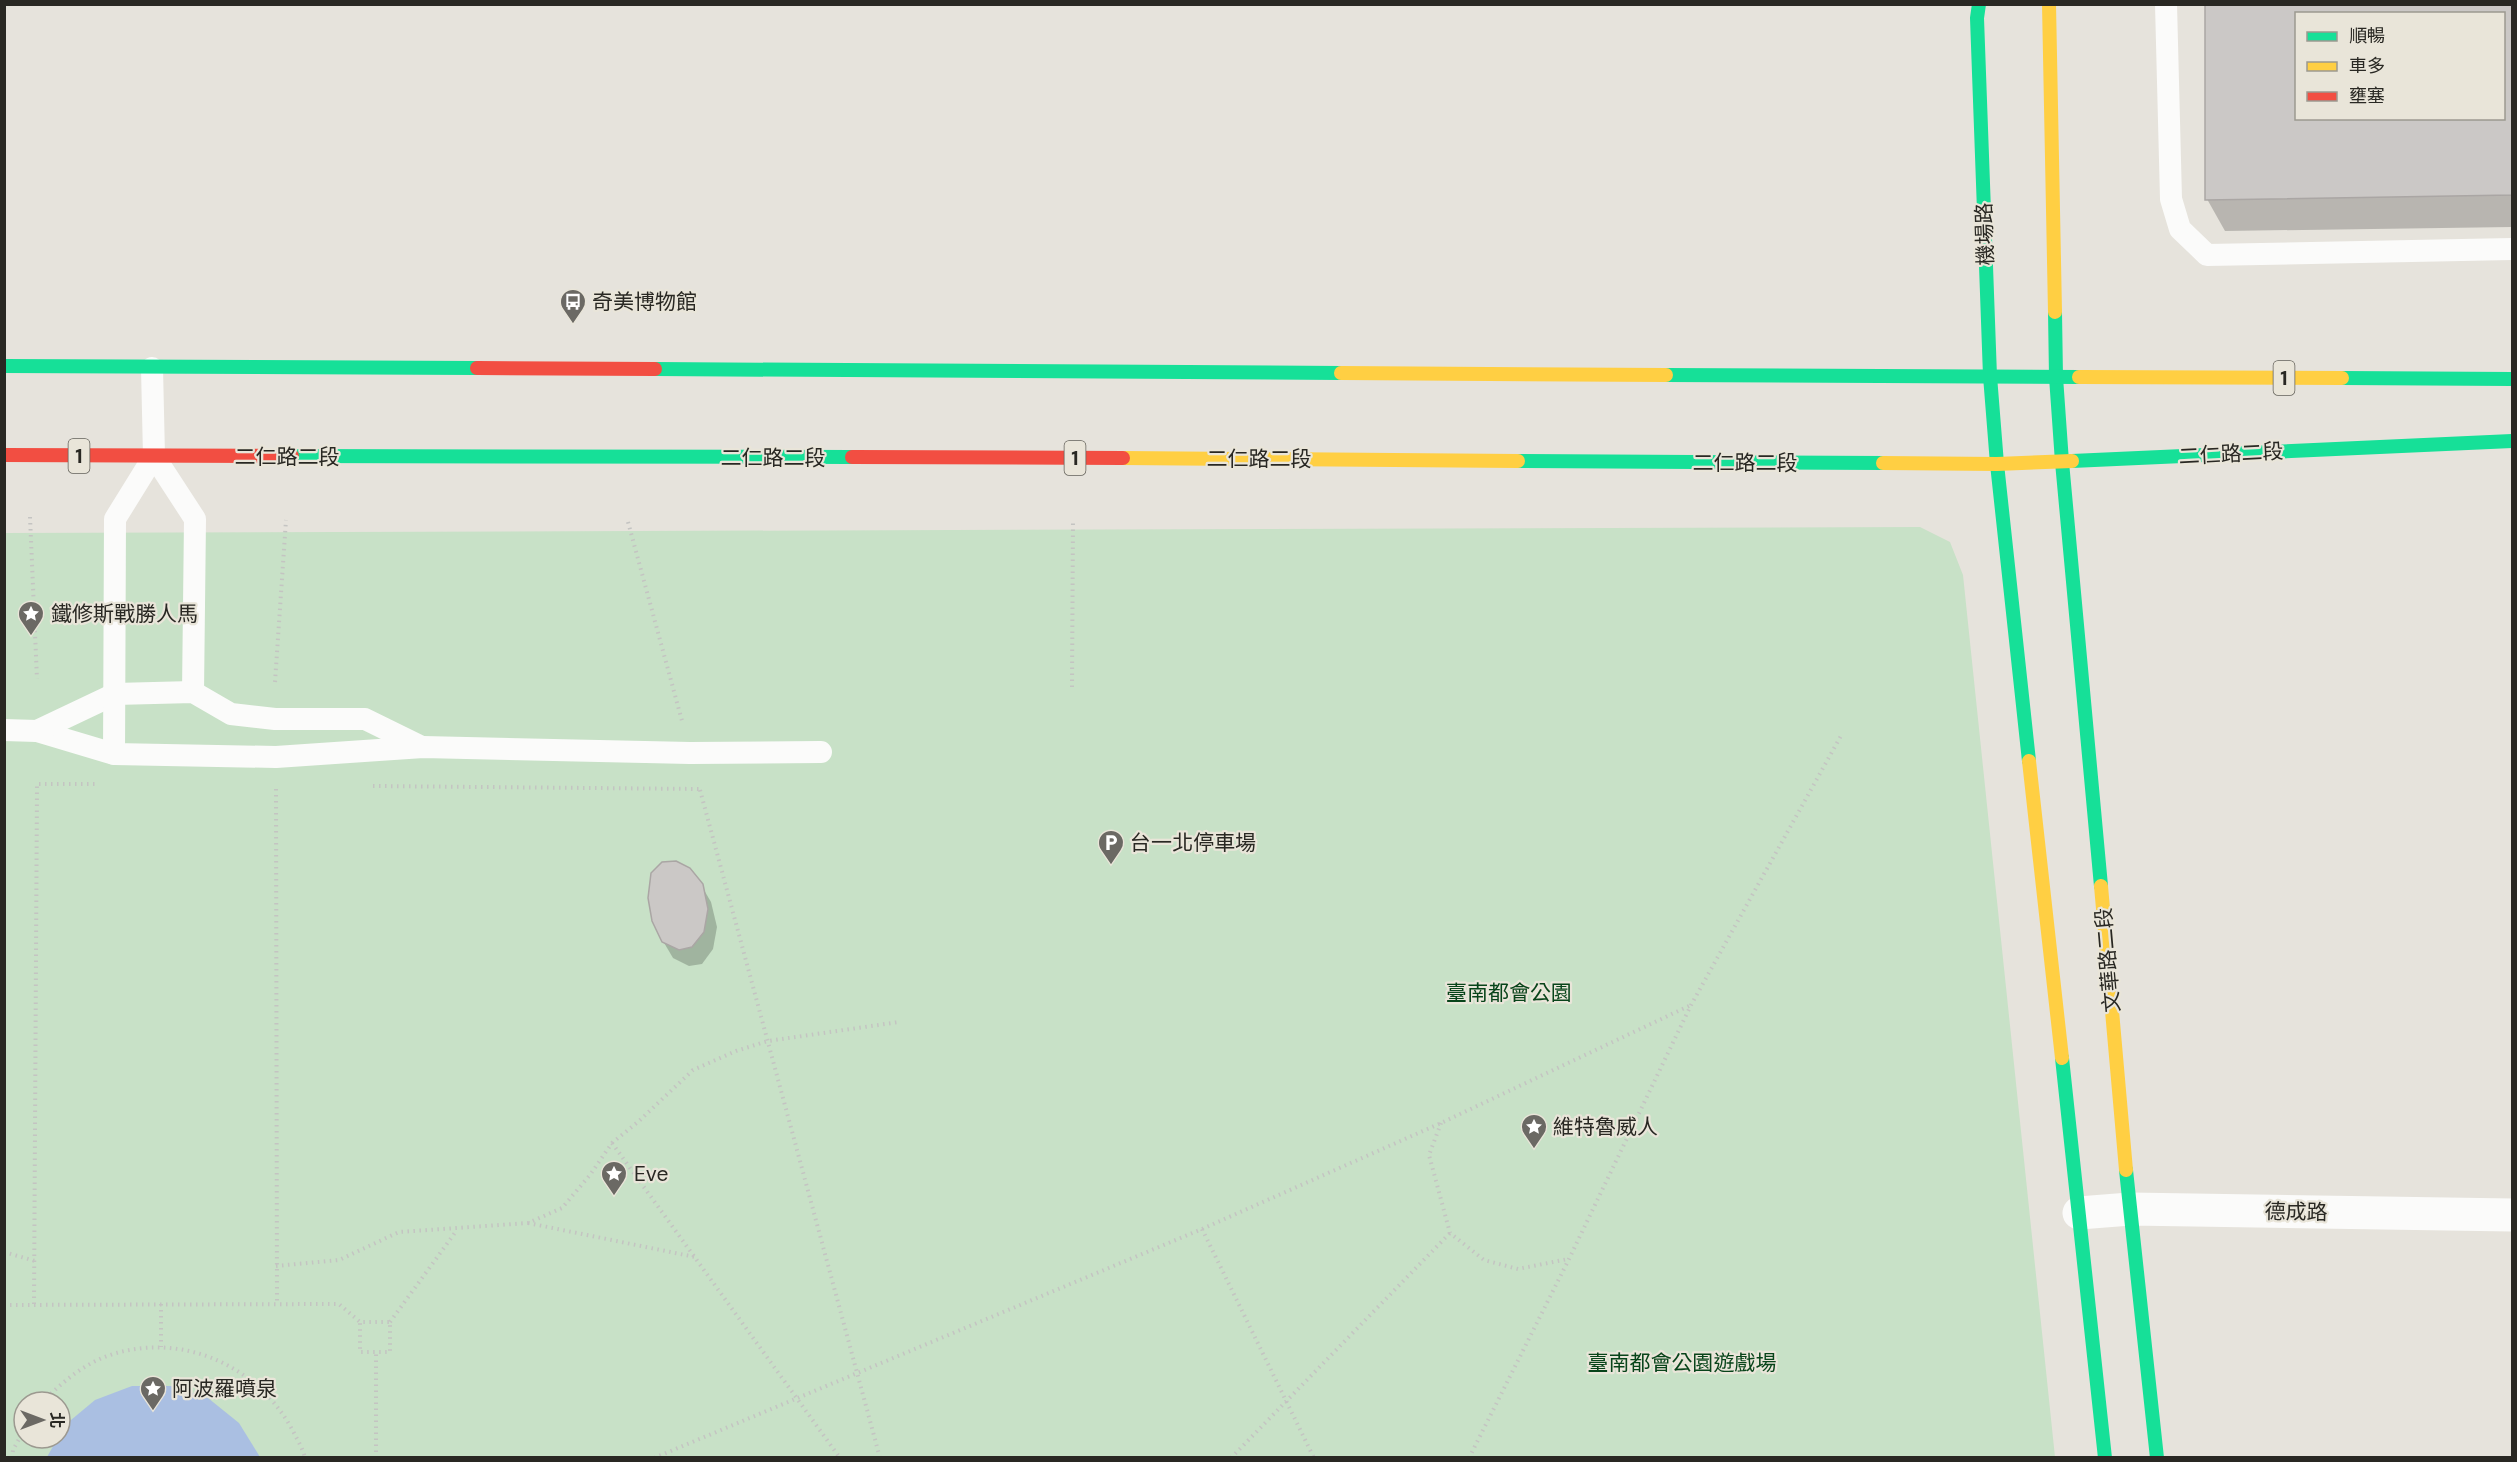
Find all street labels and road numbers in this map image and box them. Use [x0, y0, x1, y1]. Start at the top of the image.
street label: 機場路 [1970, 202, 2000, 266]
road number: 1 [2274, 361, 2294, 395]
street label: 二仁路二段 [2178, 437, 2284, 471]
road number: 1 [68, 439, 90, 473]
road number: 1 [1064, 441, 1086, 475]
street label: 二仁路二段 [235, 443, 340, 471]
street label: 二仁路二段 [721, 444, 826, 472]
street label: 二仁路二段 [1207, 445, 1312, 473]
street label: 二仁路二段 [1693, 449, 1798, 477]
street label: 文華路二段 [2089, 906, 2127, 1014]
street label: 德成路 [2264, 1197, 2328, 1227]

